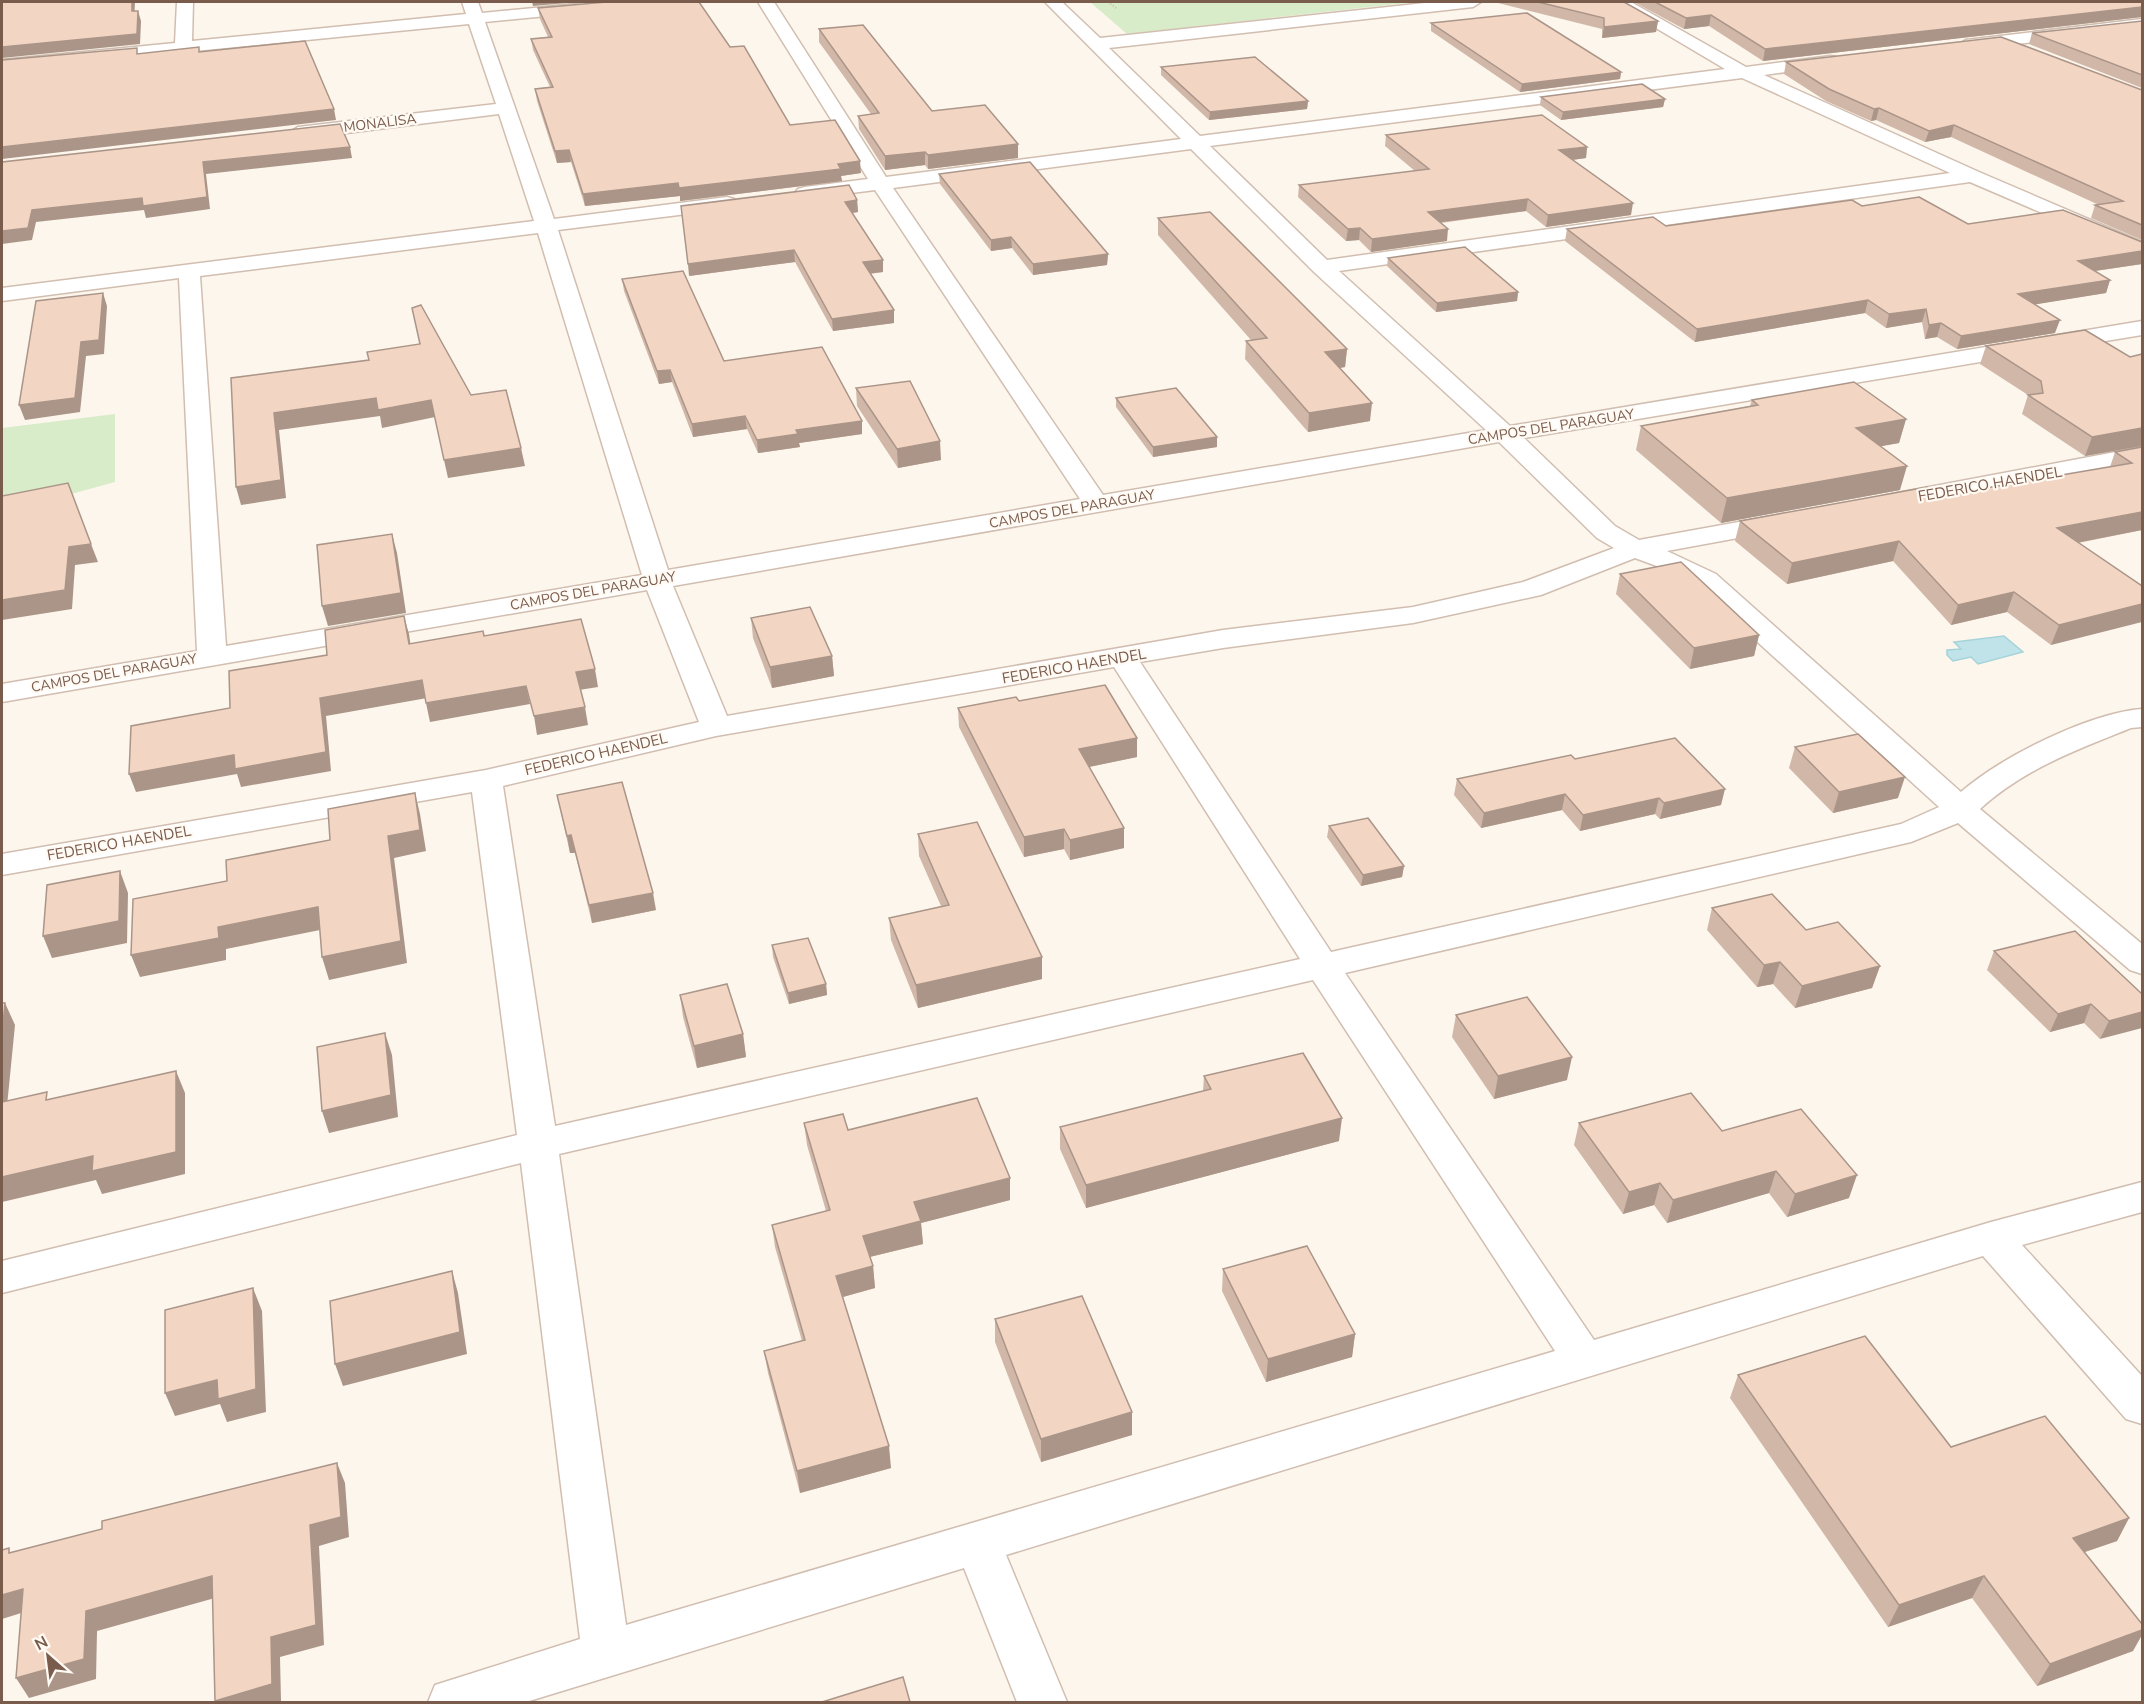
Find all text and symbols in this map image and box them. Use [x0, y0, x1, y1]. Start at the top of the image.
street label: MONALISA [342, 109, 418, 137]
street label: CAMPOS DEL PARAGUAY [1467, 404, 1636, 450]
street label: FEDERICO HAENDEL [1916, 461, 2064, 507]
street label: CAMPOS DEL PARAGUAY [988, 485, 1157, 533]
street label: CAMPOS DEL PARAGUAY [509, 567, 678, 615]
street label: FEDERICO HAENDEL [1000, 643, 1148, 689]
street label: CAMPOS DEL PARAGUAY [30, 649, 199, 697]
street label: FEDERICO HAENDEL [523, 728, 669, 780]
street label: FEDERICO HAENDEL [45, 820, 193, 866]
north arrow [18, 1626, 78, 1686]
text: N [31, 1631, 52, 1656]

